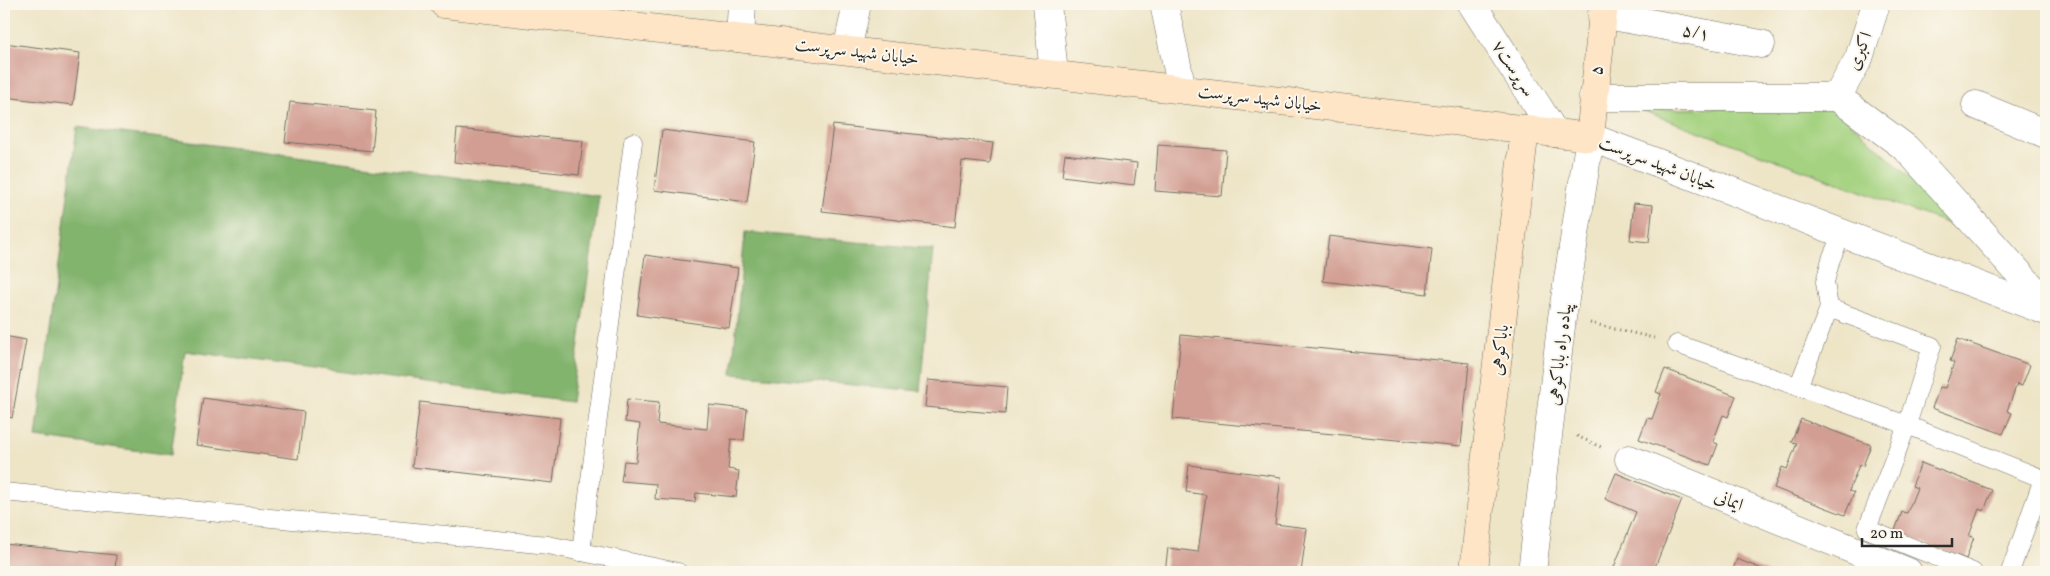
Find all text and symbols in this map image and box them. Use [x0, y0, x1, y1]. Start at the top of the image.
street label: ۵/۱ [1680, 19, 1712, 48]
street label: اکبری [1841, 29, 1879, 75]
street label: خیابان شهید سرپرست [793, 32, 920, 73]
street label: سرپرست۷ [1485, 36, 1540, 102]
street label: ۵ [1584, 63, 1611, 77]
street label: خیابان شهید سرپرست [1196, 79, 1323, 120]
street label: خیابان شهید سرپرست [1595, 130, 1720, 198]
street label: پیاده راه باباکوهی [1542, 301, 1579, 407]
street label: باباکوهی [1485, 323, 1516, 377]
street label: ایمانی [1710, 484, 1747, 518]
scale bar [1862, 516, 1952, 548]
text: 20 m [1870, 524, 1903, 545]

